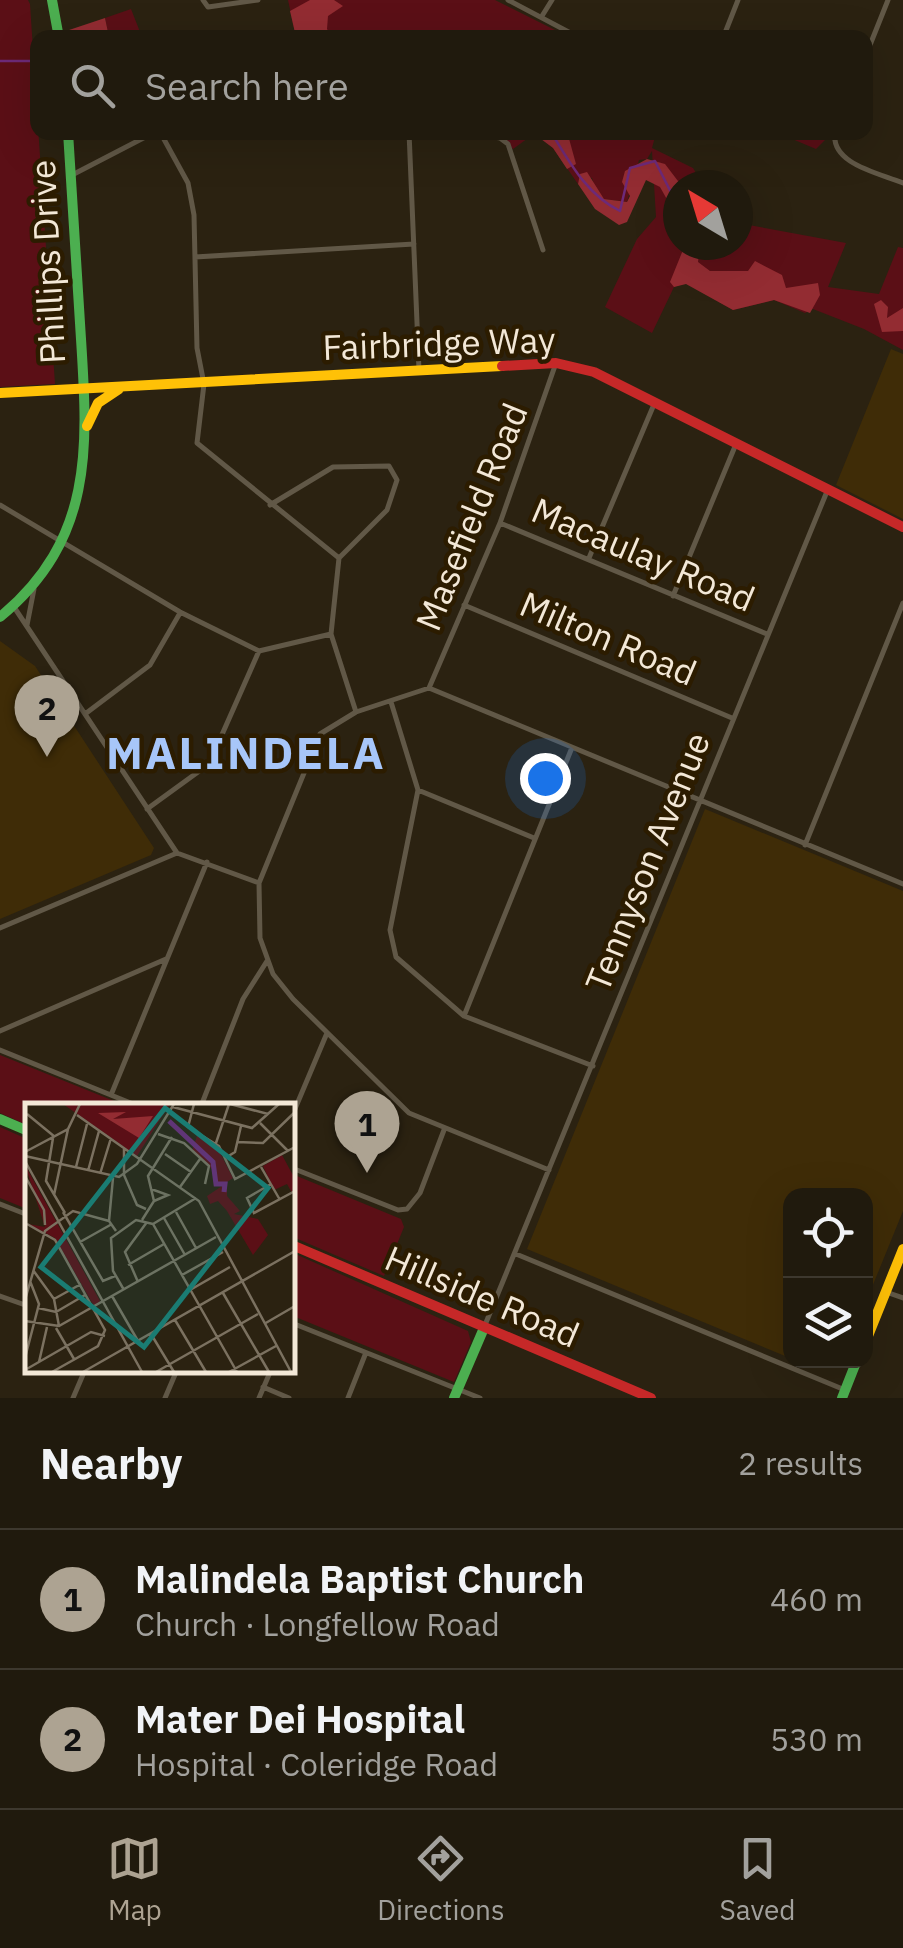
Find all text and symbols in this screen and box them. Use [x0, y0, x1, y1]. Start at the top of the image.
search box [30, 30, 873, 140]
icon: search [65, 58, 120, 113]
text: Search here [145, 61, 349, 110]
street label: Phillips Drive [19, 159, 75, 365]
north arrow [663, 170, 753, 260]
street label: Fairbridge Way [322, 316, 556, 370]
street label: Masefield Road [405, 396, 538, 637]
street label: Macaulay Road [525, 487, 762, 622]
street label: Milton Road [513, 580, 703, 696]
pin: 2 [15, 674, 80, 757]
district label: MALINDELA [106, 723, 386, 781]
street label: Tennyson Avenue [574, 725, 720, 998]
your location [520, 753, 571, 804]
pin: 1 [334, 1090, 400, 1173]
inset map [25, 1103, 295, 1373]
map controls [783, 1188, 873, 1368]
button: locate [783, 1188, 873, 1278]
street label: Hillside Road [378, 1235, 586, 1358]
button: layers [783, 1278, 873, 1368]
text: Nearby [40, 1436, 182, 1491]
text: 2 results [738, 1442, 863, 1484]
text: Malindela Baptist Church [135, 1554, 584, 1603]
text: 1 [63, 1578, 82, 1620]
text: 460 m [770, 1578, 863, 1620]
text: Church · Longfellow Road [135, 1603, 500, 1645]
text: Mater Dei Hospital [135, 1694, 465, 1743]
text: 2 [63, 1718, 82, 1760]
text: 530 m [770, 1718, 863, 1760]
text: Hospital · Coleridge Road [135, 1743, 498, 1785]
tab: Map [107, 1831, 162, 1928]
tab: Directions [377, 1831, 505, 1928]
tab: Saved [719, 1831, 796, 1928]

